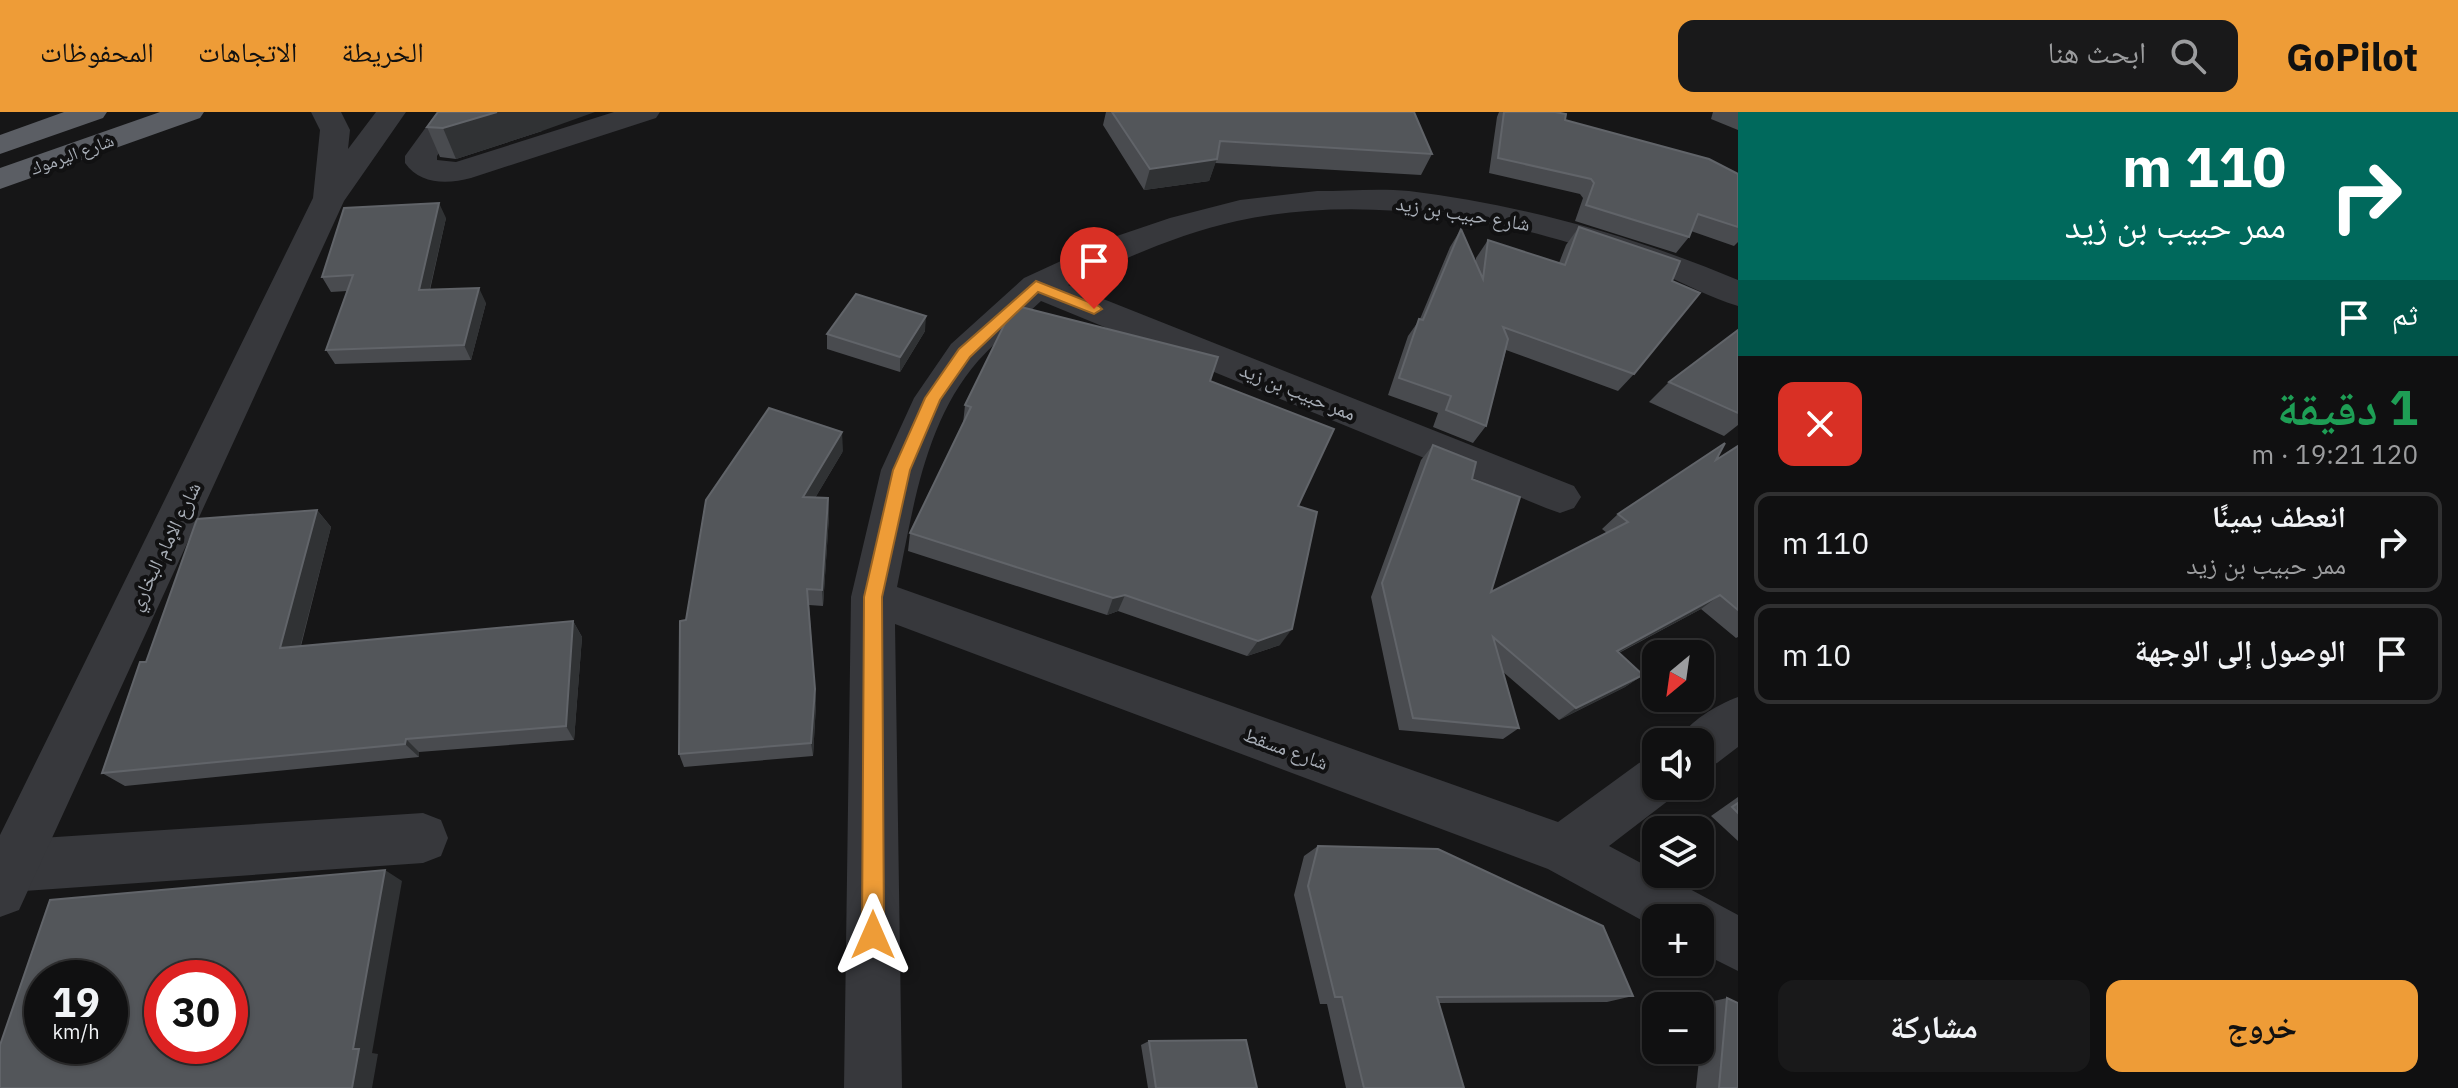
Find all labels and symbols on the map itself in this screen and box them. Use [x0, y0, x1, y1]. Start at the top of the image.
street label: شارع اليرموك [27, 128, 117, 180]
street label: شارع حبيب بن زيد [1394, 189, 1532, 237]
pin [1060, 227, 1128, 309]
street label: ممر حبيب بن زيد [1236, 355, 1360, 427]
street label: شارع الإمام البخاري [121, 477, 210, 616]
north arrow [1642, 640, 1714, 712]
street label: شارع مسقط [1240, 720, 1332, 776]
position arrow [831, 893, 915, 977]
speed limit sign: 30 [144, 960, 248, 1064]

